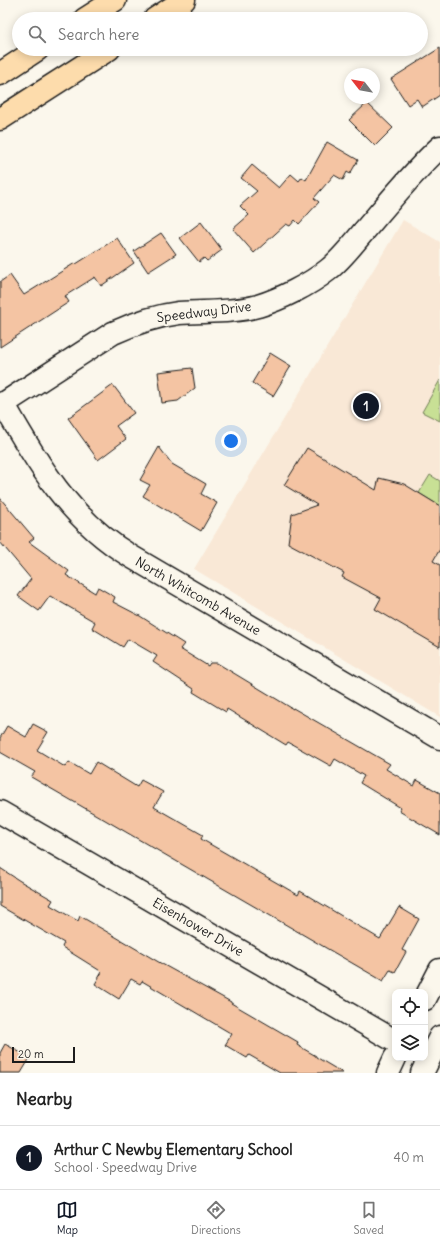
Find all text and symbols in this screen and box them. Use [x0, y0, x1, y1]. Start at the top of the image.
search box [12, 12, 428, 56]
icon: search [26, 23, 48, 45]
text: Search here [58, 25, 139, 44]
north arrow [344, 68, 380, 104]
street label: Speedway Drive [156, 298, 252, 326]
pin: 1 [353, 391, 379, 421]
your location [221, 431, 241, 451]
street label: North Whitcomb Avenue [132, 553, 264, 639]
street label: Eisenhower Drive [150, 894, 246, 960]
map controls [392, 989, 428, 1061]
button: locate [392, 989, 428, 1025]
button: layers [392, 1025, 428, 1061]
scale bar [12, 1045, 75, 1064]
text: 20 m [18, 1047, 44, 1061]
text: Nearby [16, 1088, 72, 1110]
text: Arthur C Newby Elementary School [54, 1140, 293, 1159]
text: 1 [26, 1149, 32, 1166]
text: 40 m [393, 1149, 424, 1166]
text: School · Speedway Drive [54, 1159, 197, 1176]
tab: Map [56, 1199, 78, 1237]
tab: Directions [191, 1199, 241, 1237]
tab: Saved [353, 1199, 384, 1237]

